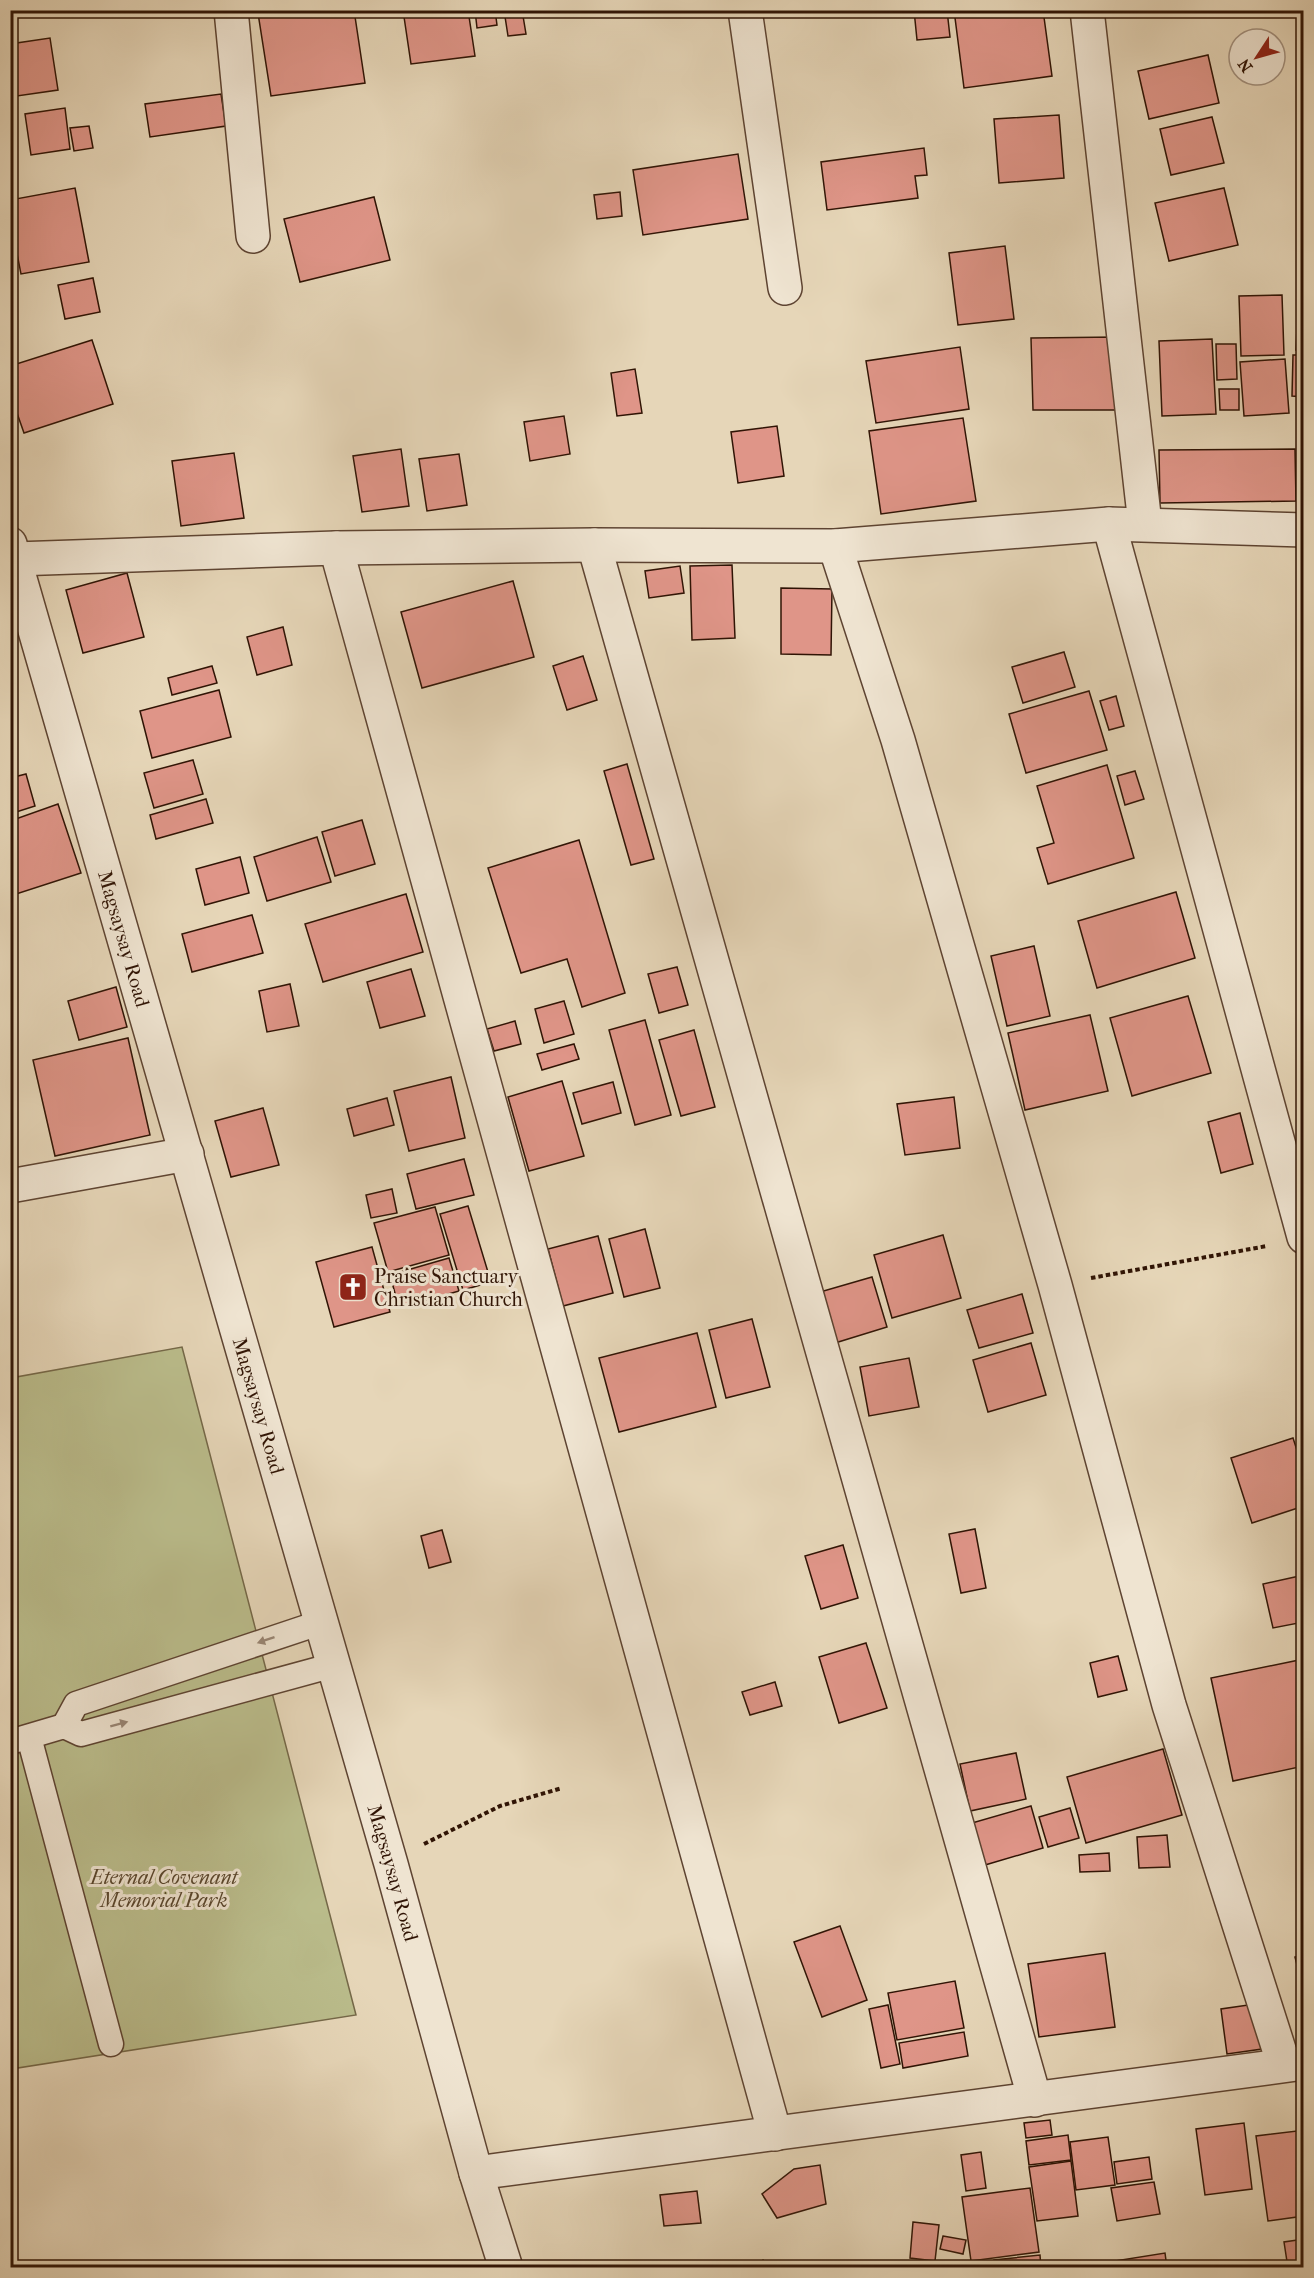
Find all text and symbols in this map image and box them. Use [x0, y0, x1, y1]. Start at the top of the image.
north arrow [1227, 27, 1287, 87]
text: N [1234, 54, 1257, 76]
street label: Magsaysay Road [93, 868, 155, 1011]
place label: Praise Sanctuary Christian Church [374, 1265, 524, 1311]
church icon: Praise Sanctuary Christian Church [337, 1271, 369, 1303]
street label: Magsaysay Road [228, 1335, 290, 1478]
one-way arrow [257, 1636, 275, 1645]
one-way arrow [110, 1718, 129, 1728]
street label: Magsaysay Road [363, 1802, 423, 1945]
park label: Eternal Covenant Memorial Park [89, 1866, 240, 1912]

